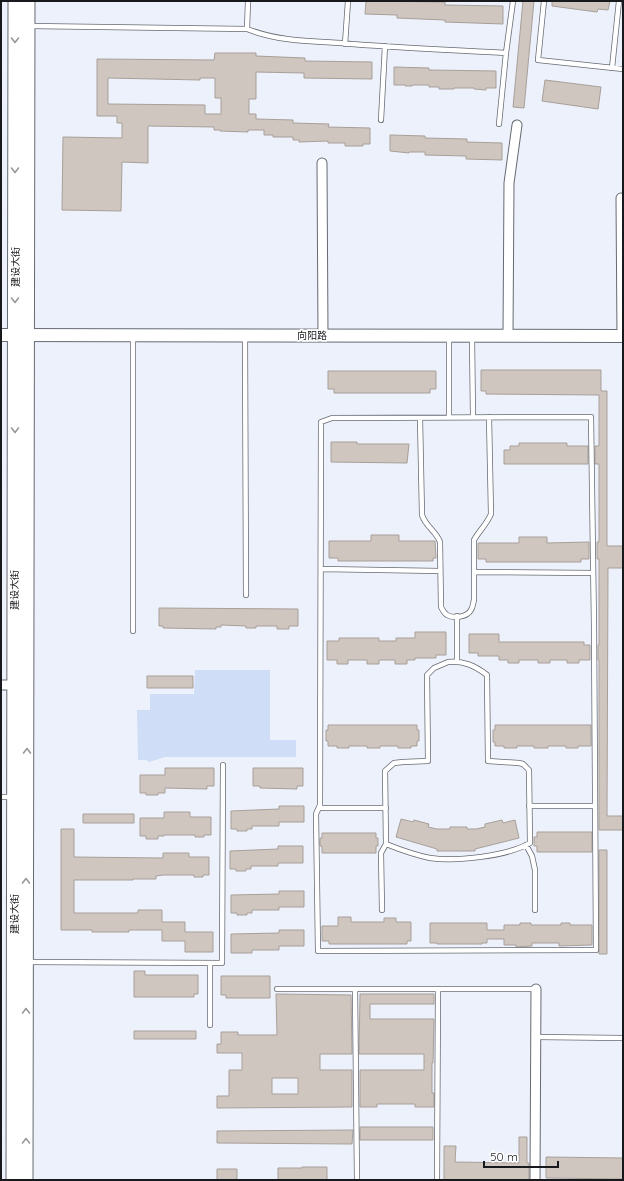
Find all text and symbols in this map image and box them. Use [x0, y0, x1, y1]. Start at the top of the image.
one-way arrow [11, 37, 19, 43]
one-way arrow [11, 167, 19, 173]
street label: 建设大街 [9, 247, 22, 287]
one-way arrow [11, 297, 19, 303]
street label: 向阳路 [297, 329, 327, 342]
one-way arrow [11, 427, 19, 433]
street label: 建设大街 [8, 570, 21, 610]
one-way arrow [23, 748, 31, 754]
one-way arrow [22, 878, 30, 884]
street label: 建设大街 [8, 894, 21, 934]
one-way arrow [22, 1008, 30, 1014]
one-way arrow [22, 1138, 30, 1144]
scale bar [484, 1143, 558, 1169]
text: 50 m [490, 1149, 518, 1164]

